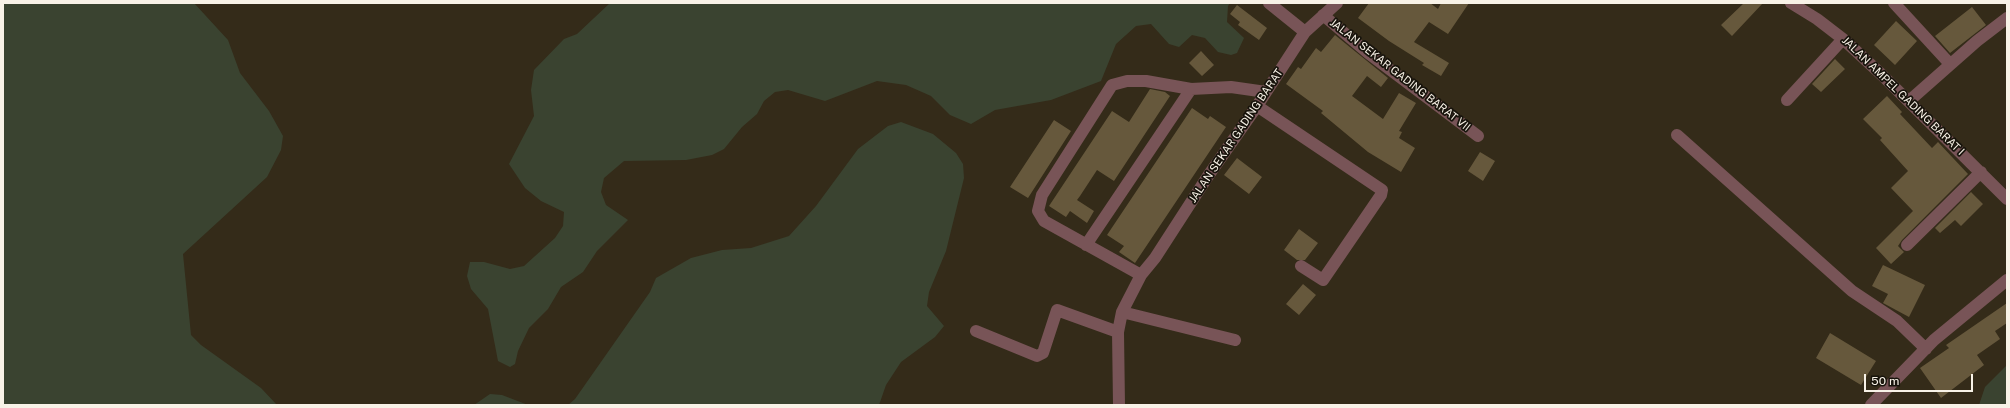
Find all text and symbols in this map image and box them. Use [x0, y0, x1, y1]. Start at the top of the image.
street label: JALAN SEKAR GADING BARAT VII [1327, 16, 1473, 134]
street label: JALAN AMPEL GADING BARAT I [1839, 34, 1967, 158]
street label: JALAN SEKAR GADING BARAT [1186, 67, 1286, 205]
scale bar [1866, 366, 1975, 392]
text: 50 m [1871, 374, 1899, 388]

